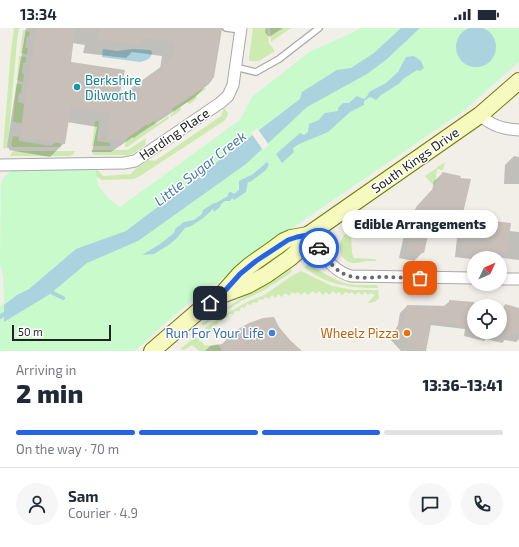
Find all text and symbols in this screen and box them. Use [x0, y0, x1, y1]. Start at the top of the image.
text: 13:34 [20, 5, 57, 23]
place label: Berkshire Dilworth [85, 72, 141, 103]
marker: Berkshire Dilworth [72, 82, 82, 92]
street label: Harding Place [136, 105, 212, 163]
street label: South Kings Drive [368, 124, 462, 196]
water label: Little Sugar Creek [151, 127, 249, 209]
callout: Edible Arrangements [342, 210, 498, 238]
text: Edible Arrangements [354, 216, 486, 232]
courier [299, 228, 339, 268]
icon: car [308, 237, 330, 259]
north arrow [467, 251, 507, 291]
map controls [467, 251, 507, 339]
pin [403, 261, 437, 295]
icon: bag [409, 267, 431, 289]
pin [193, 286, 227, 320]
icon: home [199, 292, 221, 314]
button: locate [467, 299, 507, 339]
scale bar [12, 323, 111, 342]
text: 50 m [18, 325, 43, 338]
place label: Run For Your Life [166, 325, 264, 341]
place label: Wheelz Pizza [320, 325, 399, 341]
marker: Run For Your Life [267, 328, 277, 338]
marker: Wheelz Pizza [402, 328, 412, 338]
text: Arriving in [16, 362, 76, 378]
text: 13:36–13:41 [422, 376, 503, 394]
text: 2 min [16, 377, 83, 408]
text: On the way · 70 m [16, 441, 119, 457]
button: person [16, 483, 58, 525]
button: chat [409, 483, 451, 525]
button: phone [461, 483, 503, 525]
text: Sam [68, 487, 99, 505]
text: Courier · 4.9 [68, 505, 138, 521]

